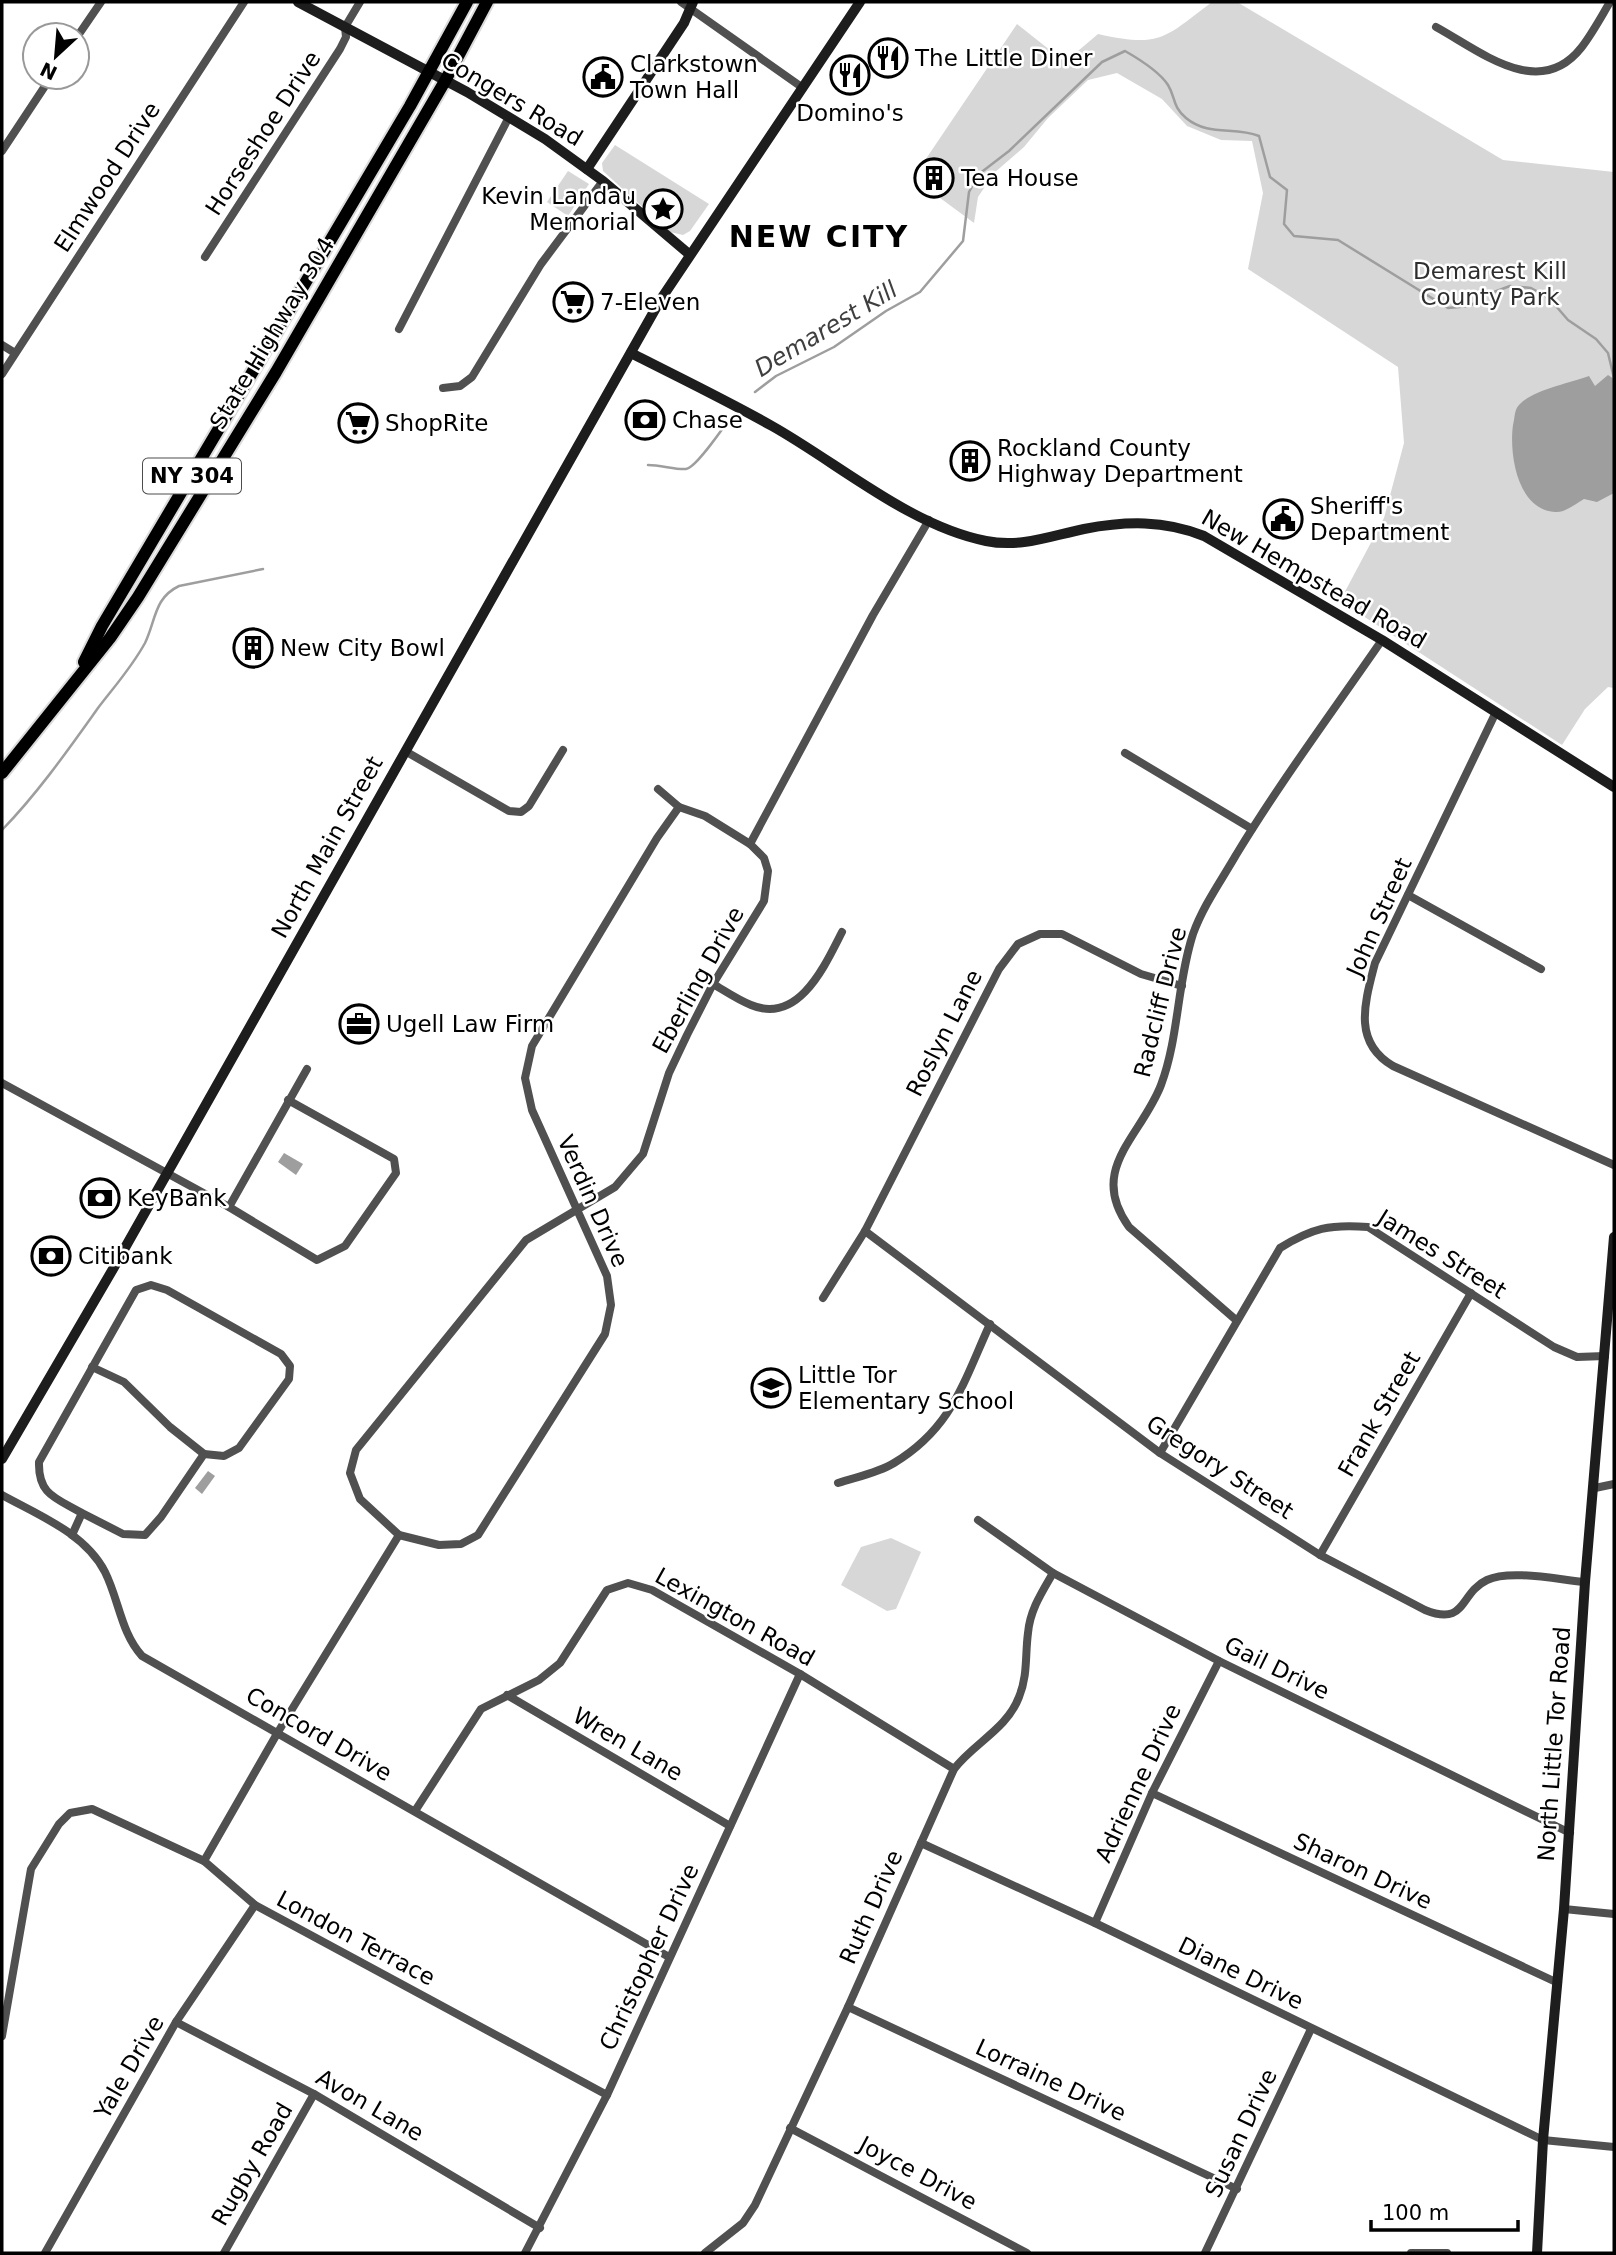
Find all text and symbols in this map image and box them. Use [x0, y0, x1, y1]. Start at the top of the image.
north arrow [21, 21, 91, 91]
restaurant icon: The Little Diner [867, 37, 909, 79]
place label: The Little Diner [914, 45, 1093, 71]
street label: Horseshoe Drive [200, 46, 326, 220]
street label: Congers Road [437, 47, 587, 151]
place label: Clarkstown Town Hall [629, 51, 758, 103]
restaurant icon: Domino's [829, 54, 871, 96]
public building icon: Clarkstown Town Hall [582, 56, 624, 98]
text: N [37, 58, 61, 85]
street label: Elmwood Drive [49, 97, 165, 257]
place label: Domino's [796, 100, 904, 126]
building icon: Tea House [913, 157, 955, 199]
place label: Tea House [960, 165, 1079, 191]
place label: Kevin Landau Memorial [481, 183, 636, 235]
place icon: Kevin Landau Memorial [642, 188, 684, 230]
district label: NEW CITY [729, 219, 909, 254]
street label: State Highway 304 [205, 233, 339, 433]
park label: Demarest Kill County Park [1413, 258, 1567, 310]
water label: Demarest Kill [750, 275, 903, 383]
supermarket icon: 7-Eleven [552, 281, 594, 323]
place label: 7-Eleven [600, 289, 700, 315]
bank icon: Chase [624, 399, 666, 441]
supermarket icon: ShopRite [337, 402, 379, 444]
place label: Chase [672, 407, 743, 433]
place label: ShopRite [385, 410, 488, 436]
place label: Rockland County Highway Department [997, 435, 1243, 487]
building icon: Rockland County Highway Department [949, 440, 991, 482]
road number: NY 304 [143, 458, 241, 494]
place label: Sheriff's Department [1310, 493, 1449, 545]
public building icon: Sheriff's Department [1262, 498, 1304, 540]
street label: New Hempstead Road [1197, 504, 1431, 654]
building icon: New City Bowl [232, 627, 274, 669]
place label: New City Bowl [280, 635, 445, 661]
street label: North Main Street [266, 752, 388, 942]
street label: John Street [1340, 854, 1417, 982]
street label: Eberling Drive [647, 902, 749, 1058]
street label: Radcliff Drive [1129, 924, 1191, 1080]
street label: Roslyn Lane [901, 965, 987, 1101]
office icon: Ugell Law Firm [338, 1003, 380, 1045]
place label: Ugell Law Firm [386, 1011, 554, 1037]
street label: Verdin Drive [552, 1131, 634, 1271]
bank icon: KeyBank [79, 1177, 121, 1219]
place label: KeyBank [127, 1185, 227, 1211]
street label: James Street [1371, 1203, 1511, 1304]
bank icon: Citibank [30, 1235, 72, 1277]
place label: Citibank [78, 1243, 173, 1269]
street label: Frank Street [1333, 1347, 1425, 1481]
place label: Little Tor Elementary School [798, 1362, 1014, 1414]
school or university icon: Little Tor Elementary School [750, 1367, 792, 1409]
street label: Gregory Street [1142, 1410, 1298, 1524]
street label: Lexington Road [651, 1562, 819, 1672]
street label: North Little Tor Road [1533, 1626, 1575, 1862]
street label: Gail Drive [1220, 1631, 1334, 1705]
street label: Concord Drive [242, 1682, 396, 1786]
street label: Adrienne Drive [1090, 1700, 1186, 1866]
street label: Wren Lane [569, 1702, 687, 1786]
street label: Sharon Drive [1290, 1828, 1436, 1914]
street label: Ruth Drive [834, 1846, 908, 1968]
street label: Christopher Drive [594, 1860, 704, 2054]
street label: London Terrace [273, 1885, 439, 1991]
street label: Diane Drive [1174, 1932, 1308, 2014]
street label: Yale Drive [89, 2011, 169, 2124]
street label: Lorraine Drive [972, 2034, 1130, 2126]
street label: Avon Lane [312, 2064, 428, 2146]
street label: Susan Drive [1200, 2065, 1282, 2201]
street label: Rugby Road [206, 2098, 298, 2230]
street label: Joyce Drive [853, 2130, 981, 2215]
scale bar [1371, 2188, 1518, 2232]
text: 100 m [1382, 2201, 1449, 2225]

